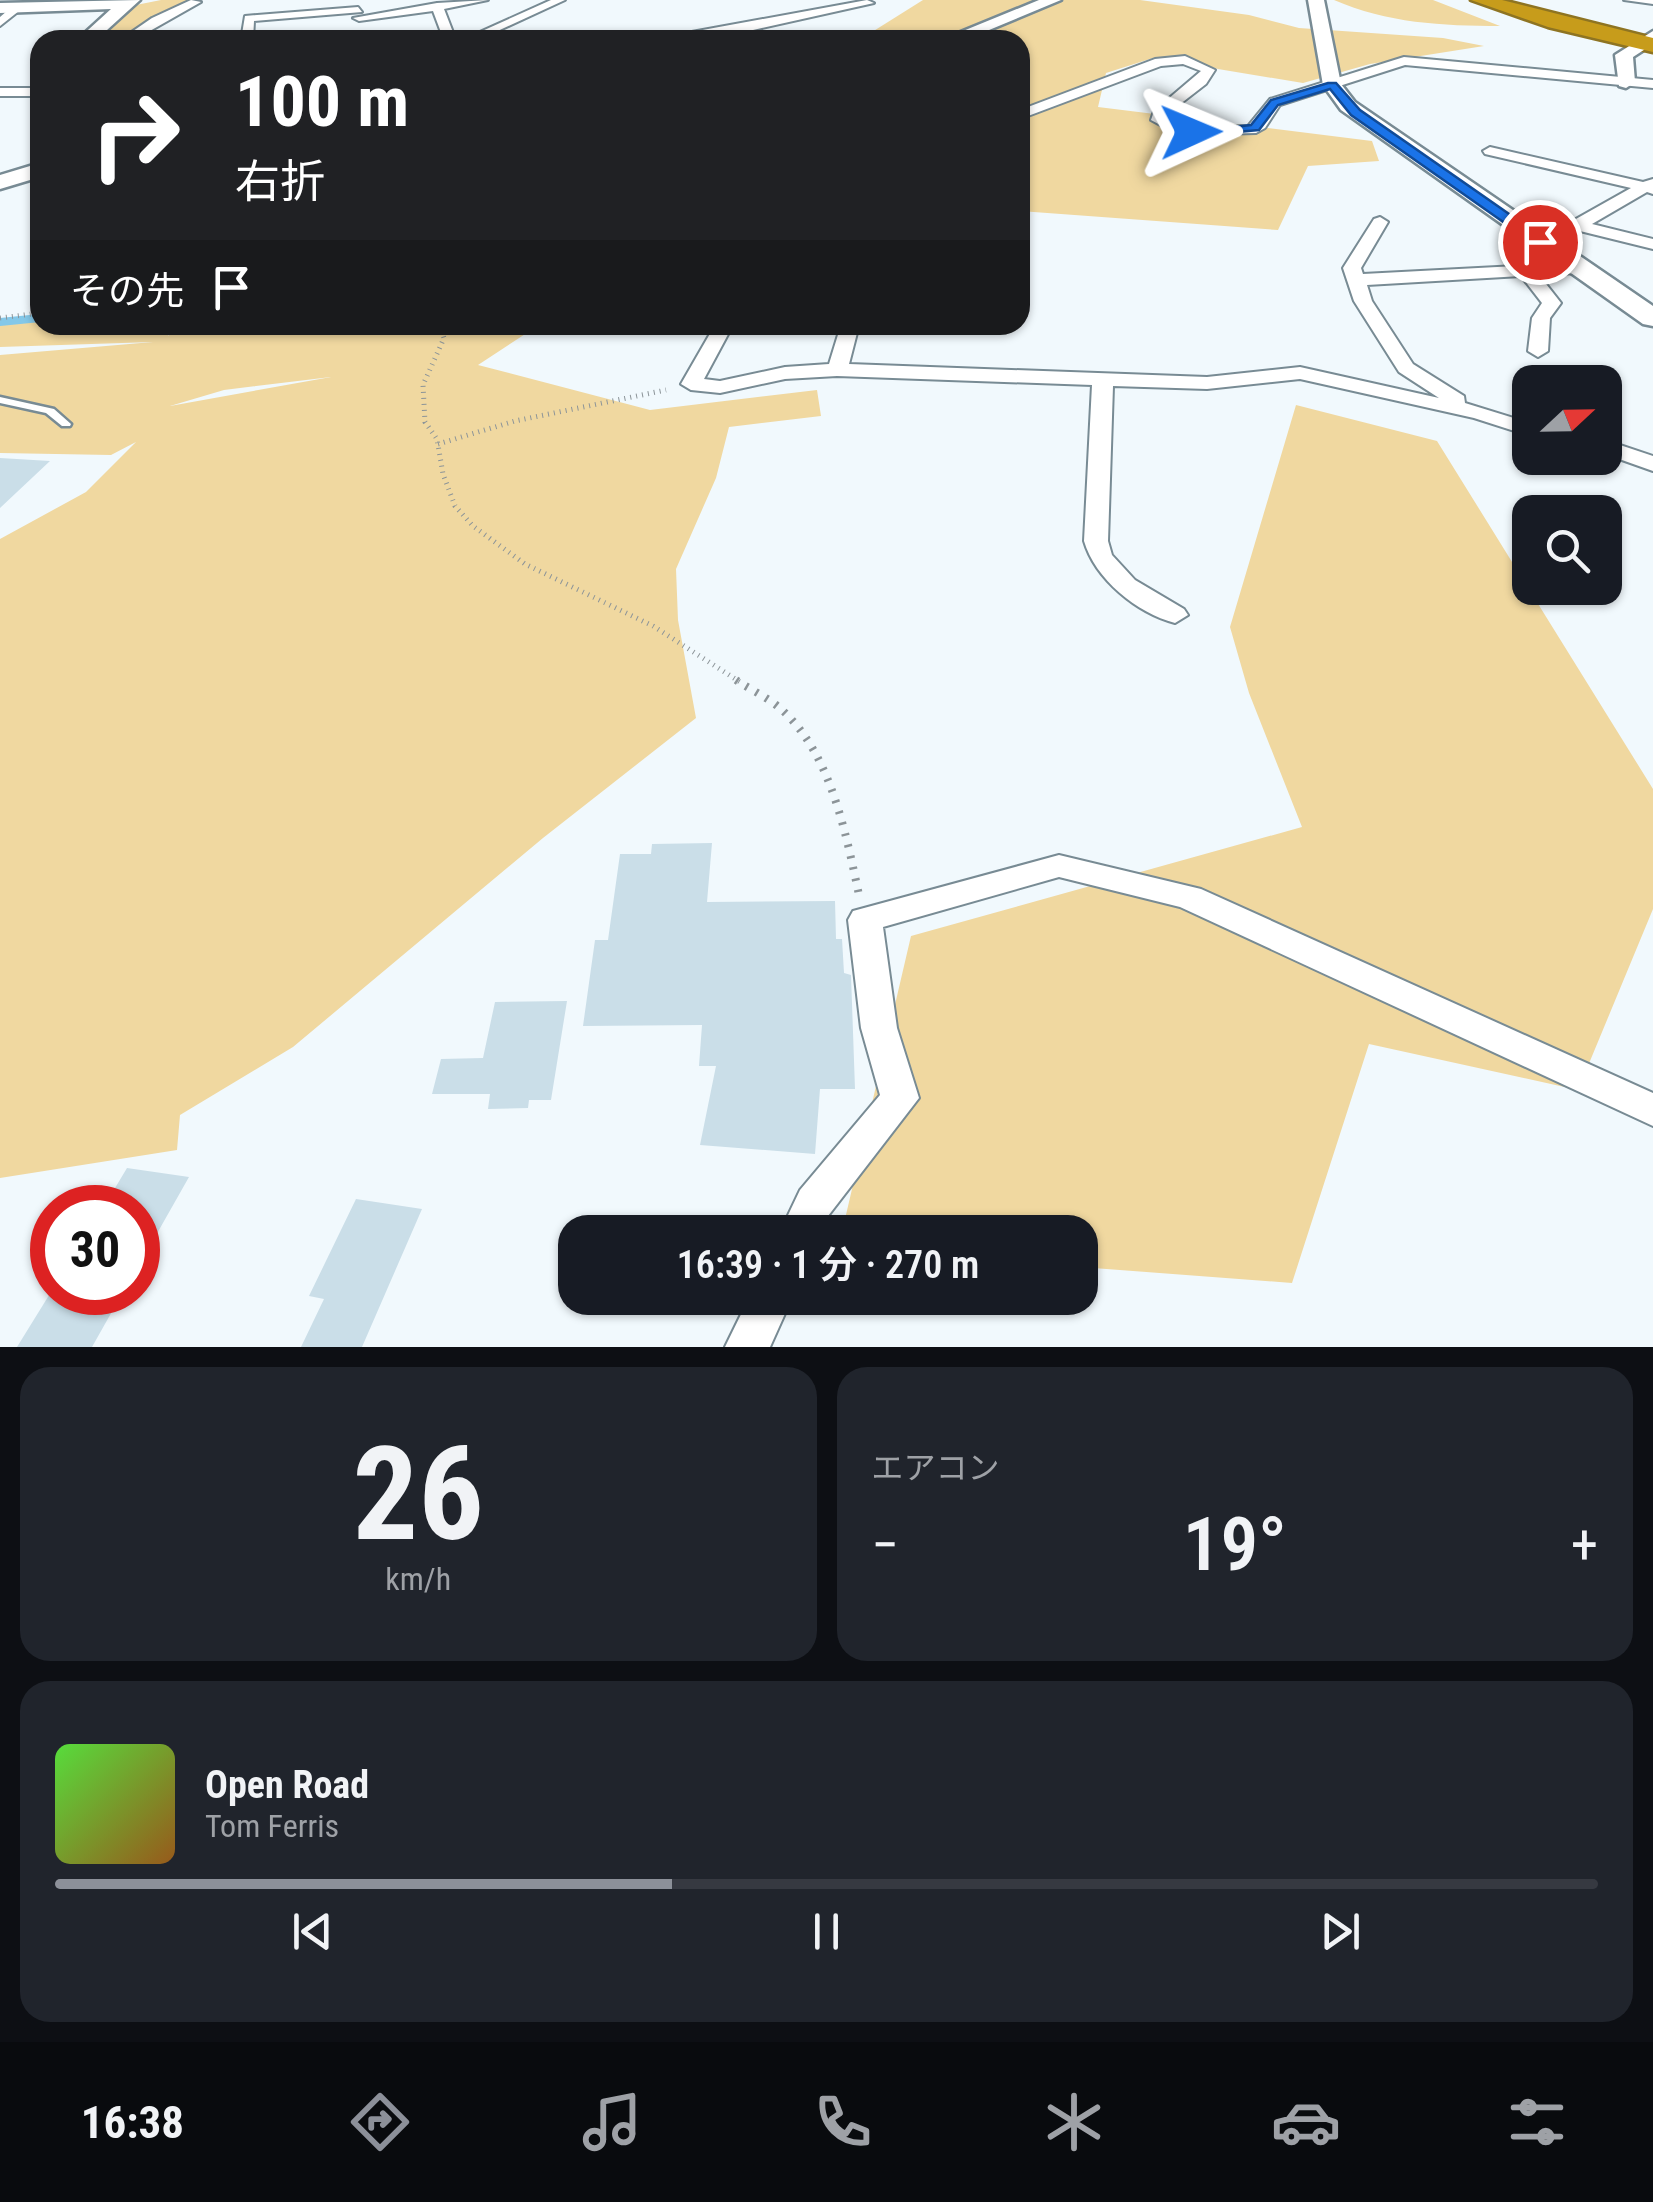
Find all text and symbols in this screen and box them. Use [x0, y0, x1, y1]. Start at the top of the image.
text: 100 m [235, 61, 409, 143]
icon: right [70, 70, 200, 200]
position arrow [1139, 80, 1243, 184]
text: 右折 [235, 155, 325, 208]
pin [1498, 200, 1583, 285]
icon: arrive [1513, 215, 1568, 270]
icon: arrive [204, 260, 259, 315]
text: その先 [70, 269, 184, 313]
north arrow [1512, 365, 1622, 475]
map controls [1512, 365, 1622, 605]
button: search [1512, 495, 1622, 605]
speed limit sign: 30 [30, 1185, 160, 1315]
text: 16:39 · 1 分 · 270 m [677, 1243, 979, 1287]
text: 26 [353, 1418, 484, 1571]
text: エアコン [872, 1449, 1000, 1487]
text: 19° [1183, 1500, 1287, 1588]
text: − [872, 1513, 899, 1577]
text: + [1571, 1513, 1598, 1577]
text: km/h [385, 1560, 451, 1598]
text: Open Road [205, 1763, 369, 1807]
text: Tom Ferris [205, 1807, 339, 1845]
icon: previous [285, 1904, 340, 1959]
icon: pause [799, 1904, 854, 1959]
icon: next [1313, 1904, 1368, 1959]
icon: directions [345, 2087, 415, 2157]
icon: music [577, 2087, 647, 2157]
icon: phone [808, 2087, 878, 2157]
icon: climate [1039, 2087, 1109, 2157]
icon: car [1271, 2087, 1341, 2157]
icon: filters [1502, 2087, 1572, 2157]
text: 16:38 [81, 2096, 184, 2149]

